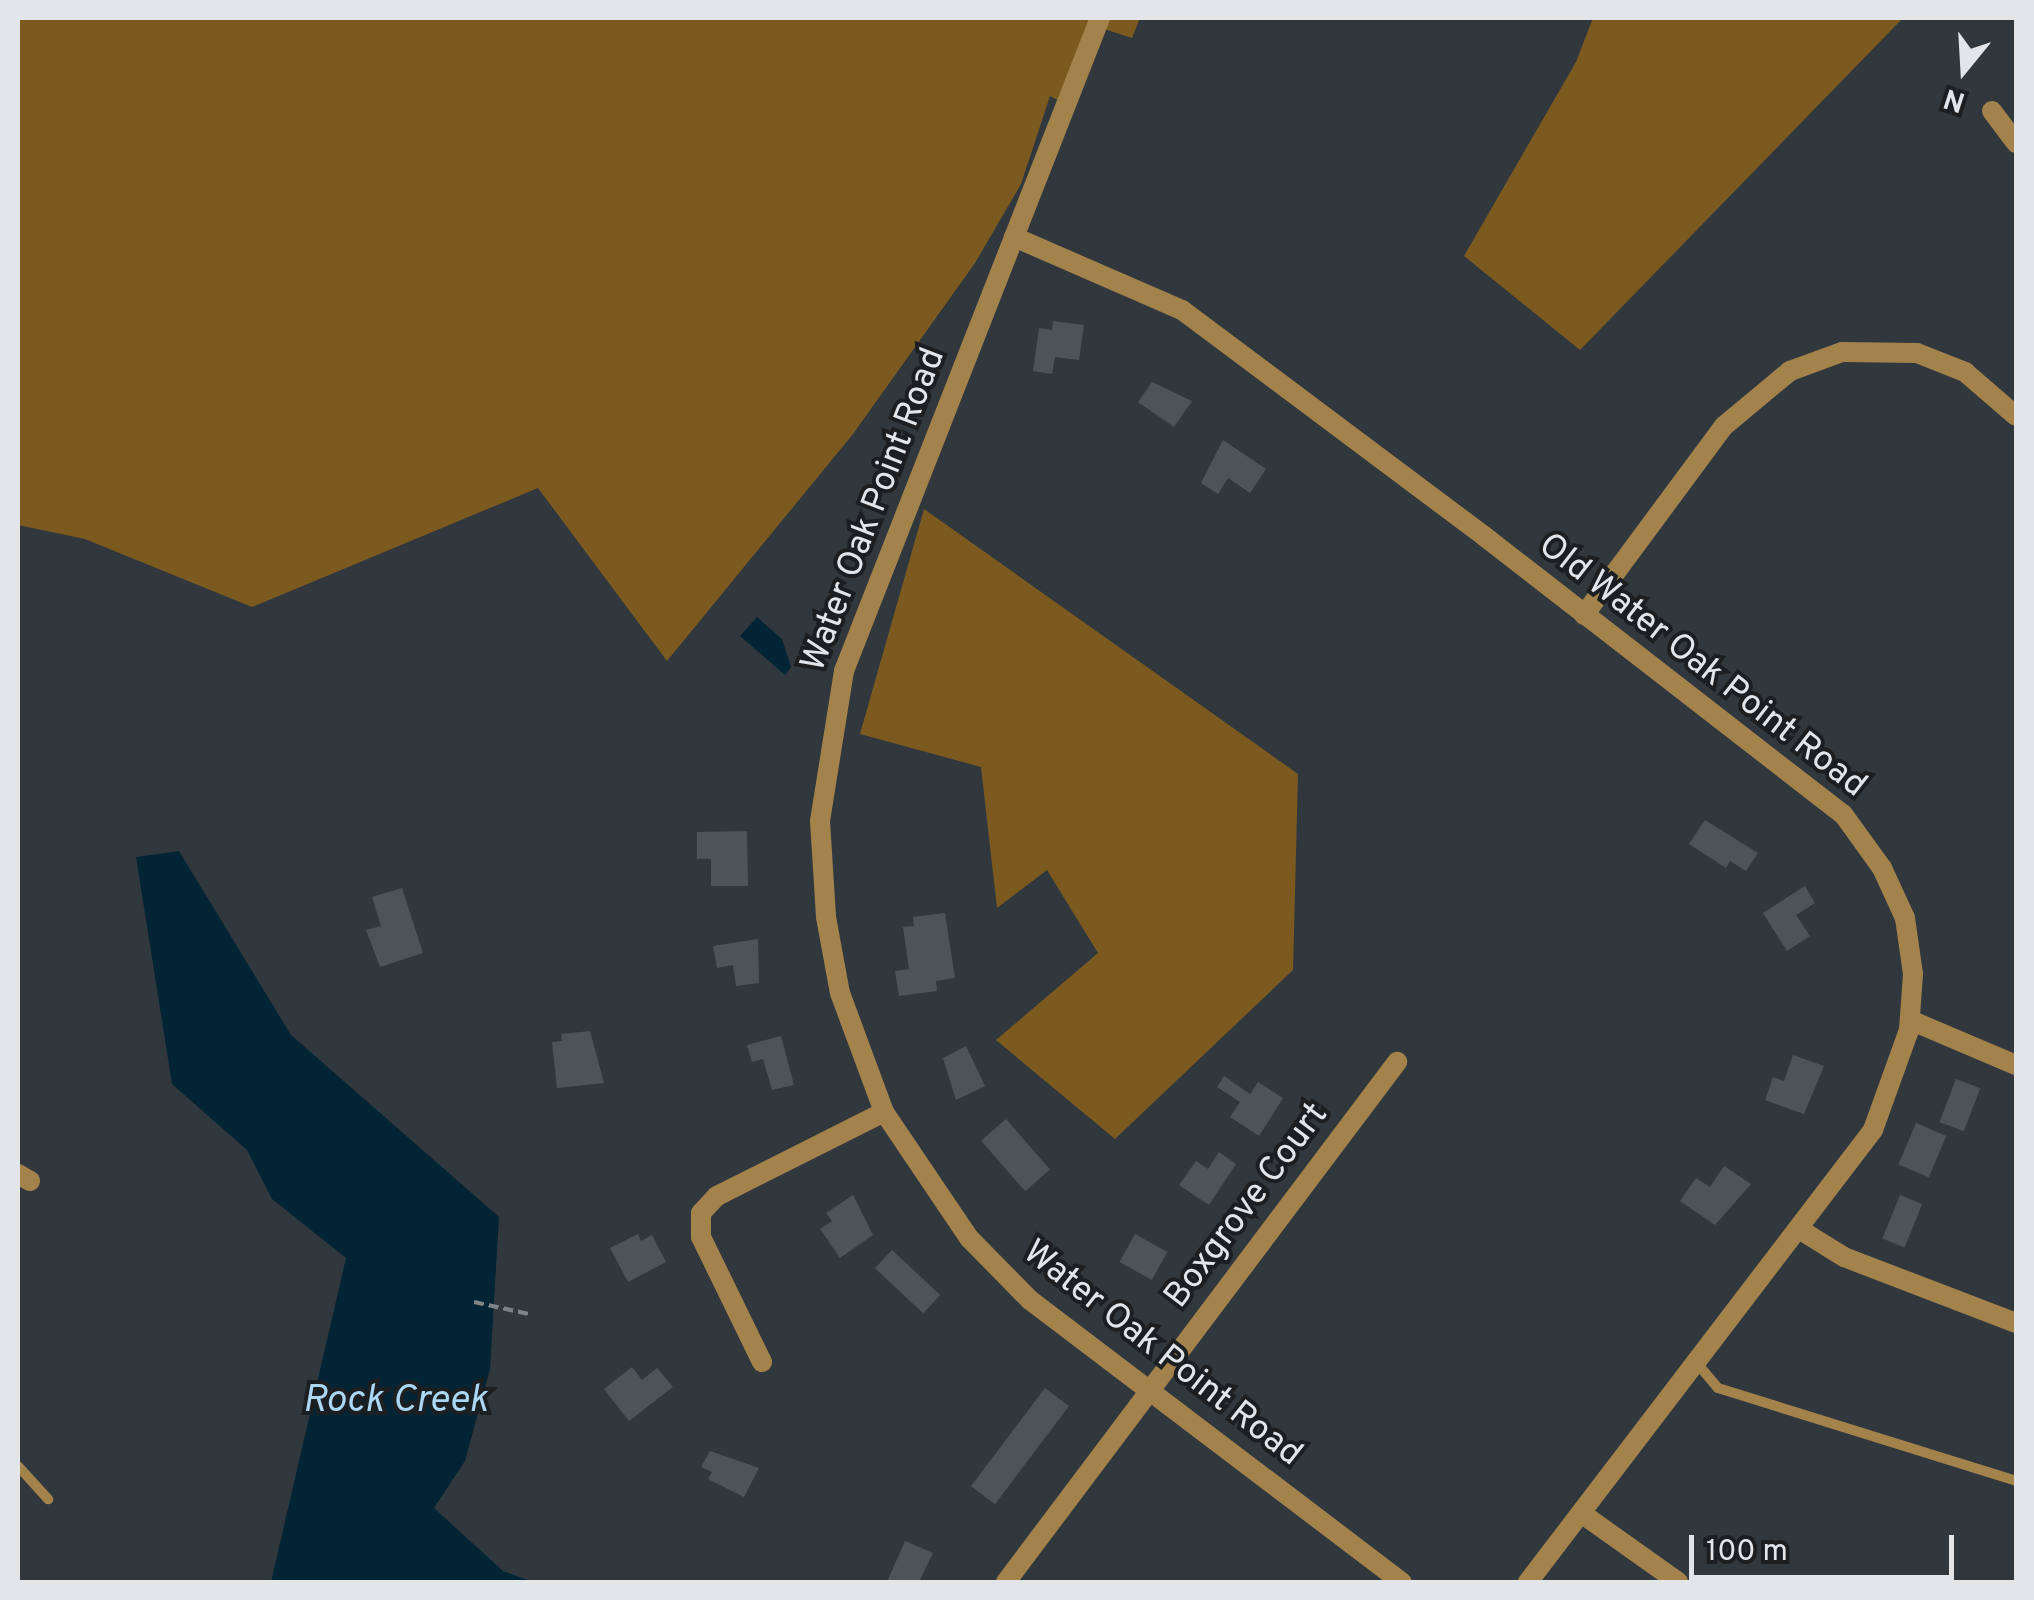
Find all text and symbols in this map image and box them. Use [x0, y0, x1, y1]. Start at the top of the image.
north arrow [1914, 20, 2014, 120]
text: N [1940, 78, 1970, 119]
street label: Water Oak Point Road [793, 343, 955, 677]
street label: Old Water Oak Point Road [1529, 525, 1875, 807]
street label: Boxgrove Court [1156, 1095, 1338, 1317]
street label: Water Oak Point Road [1014, 1232, 1310, 1476]
water label: Rock Creek [302, 1379, 488, 1425]
scale bar [1694, 1515, 1959, 1577]
text: 100 m [1706, 1534, 1788, 1571]

